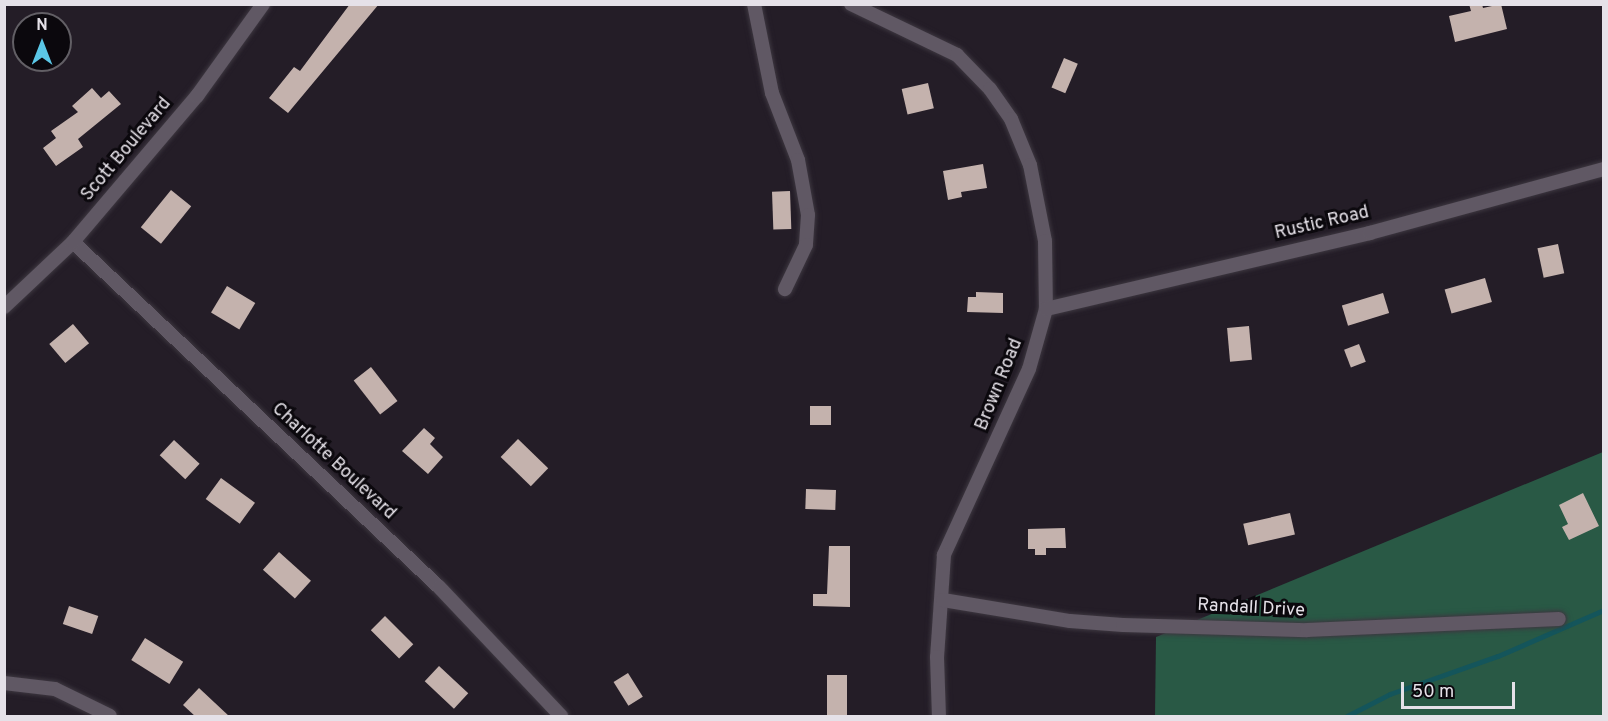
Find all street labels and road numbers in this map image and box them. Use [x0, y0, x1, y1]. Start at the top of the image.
street label: Scott Boulevard [77, 94, 177, 206]
street label: Rustic Road [1273, 203, 1371, 245]
street label: Brown Road [972, 336, 1028, 434]
street label: Charlotte Boulevard [267, 399, 399, 525]
street label: Randall Drive [1197, 595, 1305, 623]

